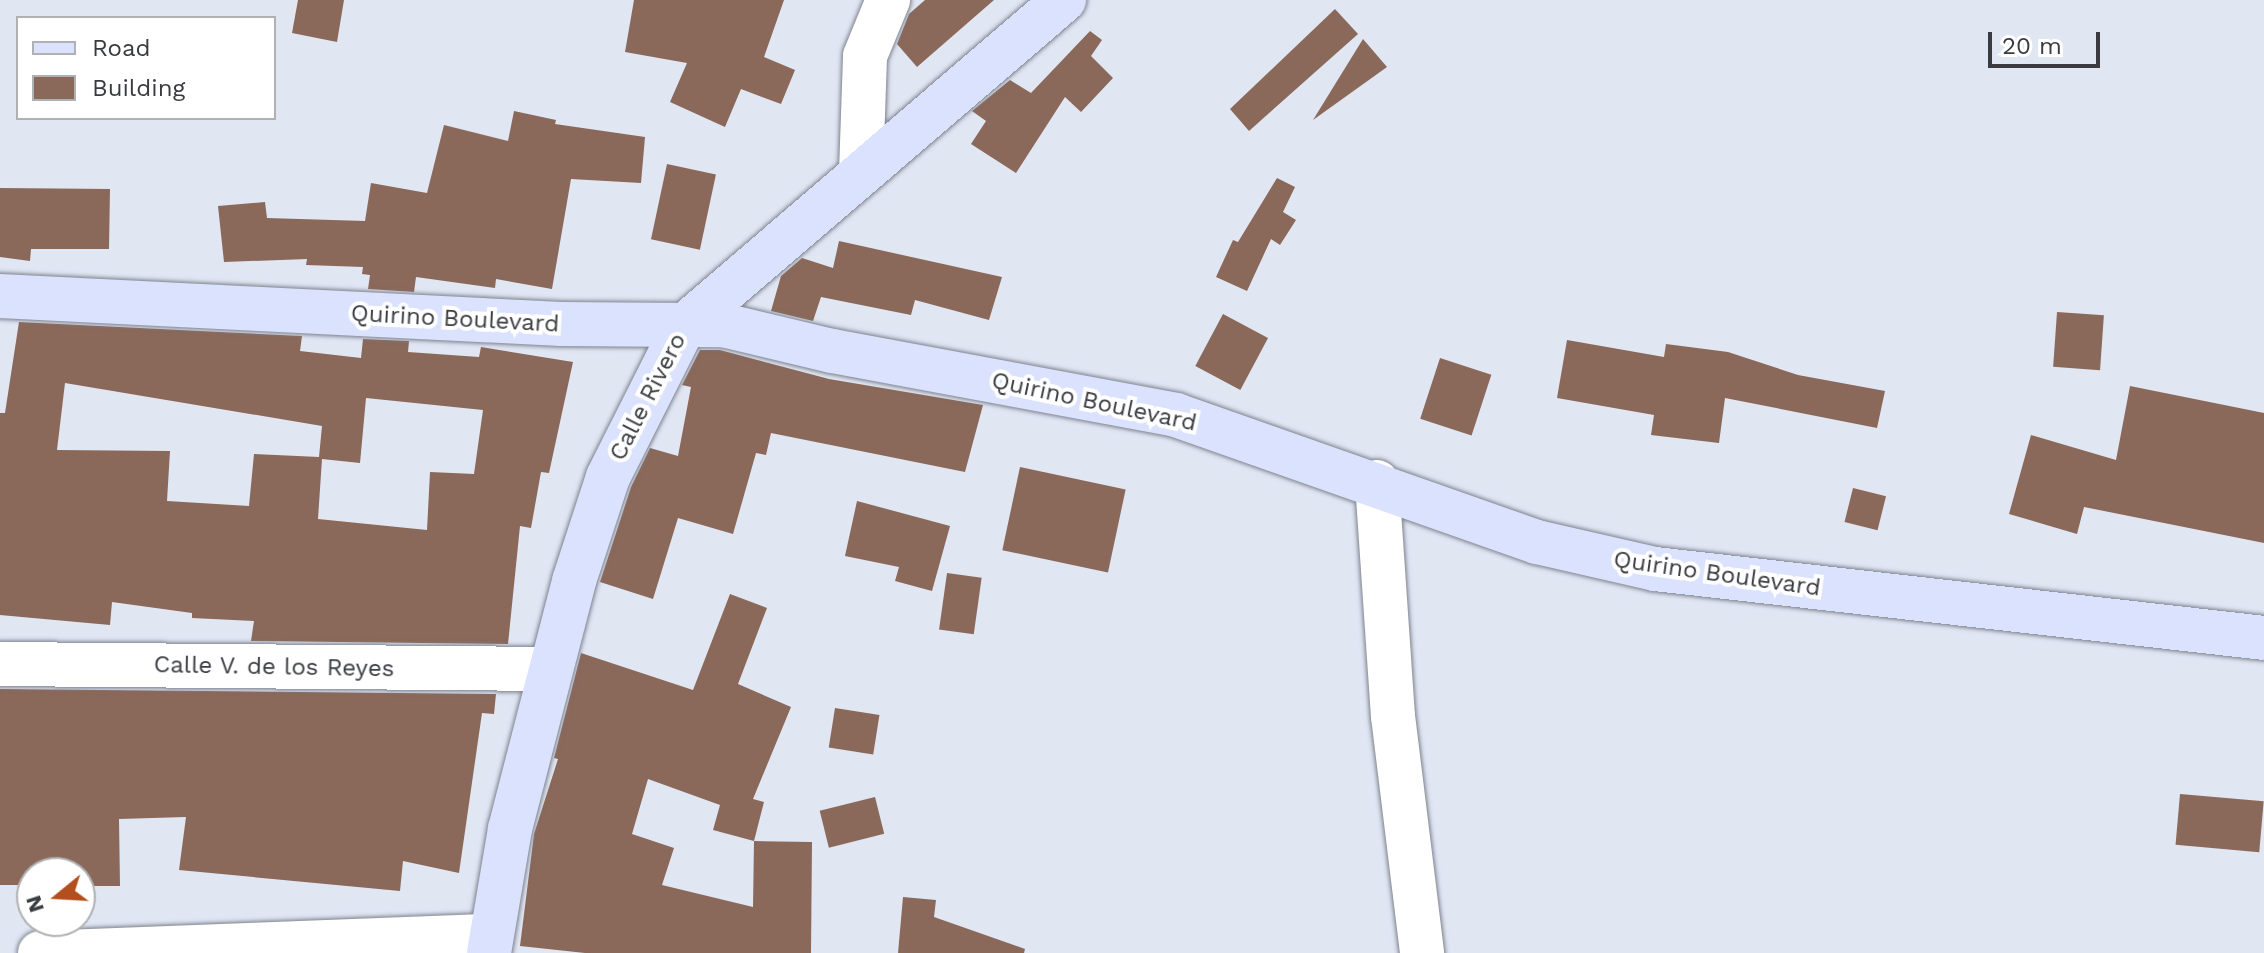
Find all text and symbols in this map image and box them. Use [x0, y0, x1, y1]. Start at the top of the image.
legend [16, 16, 276, 120]
scale bar [1992, 16, 2104, 66]
text: 20 m [2002, 32, 2062, 60]
text: Road [92, 34, 151, 62]
text: Building [92, 74, 185, 102]
street label: Quirino Boulevard [350, 299, 560, 339]
street label: Calle Rivero [604, 328, 692, 466]
street label: Quirino Boulevard [989, 366, 1199, 438]
street label: Quirino Boulevard [1612, 545, 1822, 603]
street label: Calle V. de los Reyes [153, 650, 395, 684]
north arrow [16, 857, 96, 937]
text: N [20, 892, 49, 916]

